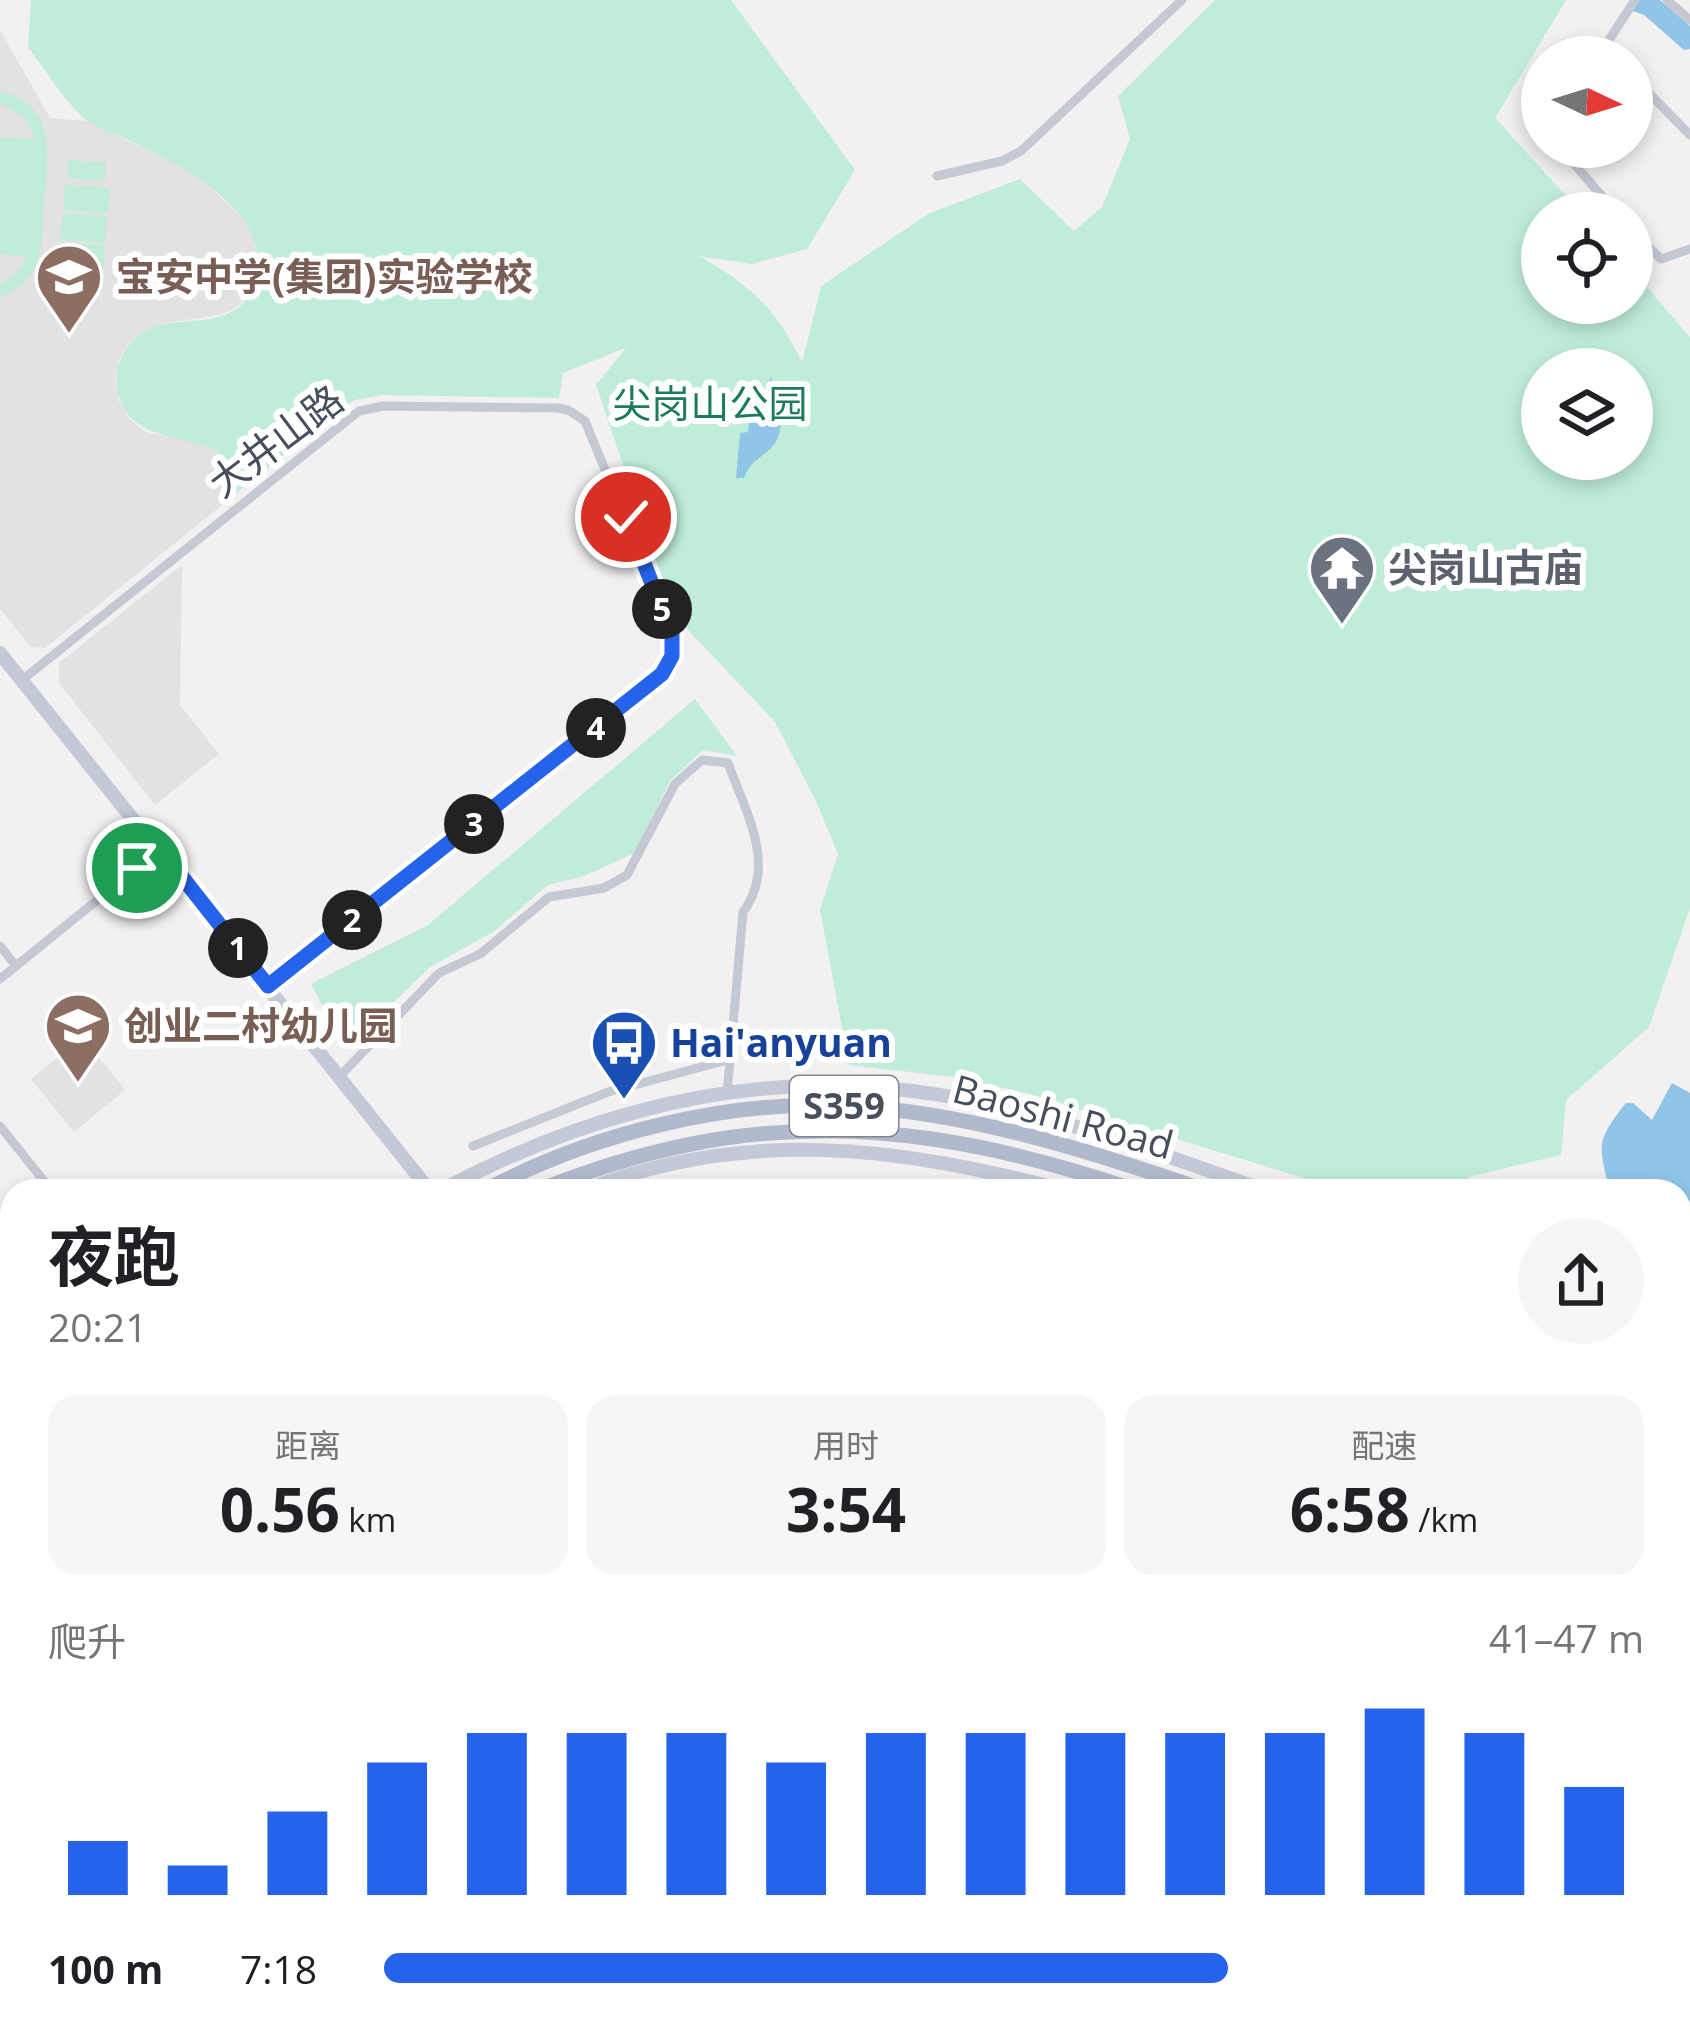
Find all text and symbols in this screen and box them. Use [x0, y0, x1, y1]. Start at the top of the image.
north arrow [1521, 36, 1653, 168]
map controls [1521, 36, 1653, 480]
button: locate [1521, 192, 1653, 324]
school or university icon: 宝安中学(集团)实验学校 [34, 242, 104, 336]
place label: 宝安中学(集团)实验学校 [116, 249, 532, 302]
button: layers [1521, 348, 1653, 480]
street label: 大井山路 [197, 372, 353, 508]
park label: 尖岗山公园 [612, 376, 808, 429]
pin [575, 466, 677, 568]
icon: check [593, 484, 659, 550]
temple icon: 尖岗山古庙 [1307, 533, 1377, 627]
place label: 尖岗山古庙 [1388, 540, 1583, 593]
pin: 5 [632, 579, 692, 639]
text: 5 [653, 586, 671, 631]
pin: 4 [566, 698, 626, 758]
text: 4 [587, 705, 605, 750]
pin: 3 [444, 794, 504, 854]
text: 3 [465, 801, 483, 846]
pin [86, 817, 188, 919]
icon: arrive [104, 835, 170, 901]
pin: 2 [322, 890, 382, 950]
text: 2 [343, 897, 361, 942]
pin: 1 [208, 918, 268, 978]
text: 1 [229, 925, 247, 970]
school or university icon: 创业二村幼儿园 [43, 991, 113, 1085]
place label: 创业二村幼儿园 [124, 998, 397, 1051]
bus stop icon: Hai'anyuan [589, 1008, 659, 1102]
place label: Hai'anyuan [670, 1015, 892, 1068]
street label: Baoshi Road [947, 1061, 1179, 1170]
road number: S359 [790, 1076, 898, 1136]
text: 夜跑 [48, 1210, 180, 1300]
button: share [1518, 1218, 1644, 1344]
text: 20:21 [48, 1300, 147, 1353]
text: 距离 [275, 1423, 341, 1468]
text: 用时 [813, 1423, 879, 1468]
text: 配速 [1351, 1423, 1417, 1468]
text: 0.56 [220, 1468, 340, 1550]
text: 3:54 [786, 1468, 906, 1550]
text: 6:58 [1290, 1468, 1410, 1550]
text: km [340, 1497, 396, 1542]
text: /km [1410, 1497, 1478, 1542]
text: 41–47 m [1489, 1611, 1644, 1664]
text: 爬升 [48, 1614, 126, 1667]
text: 100 m [48, 1942, 163, 1995]
text: 7:18 [240, 1942, 317, 1995]

